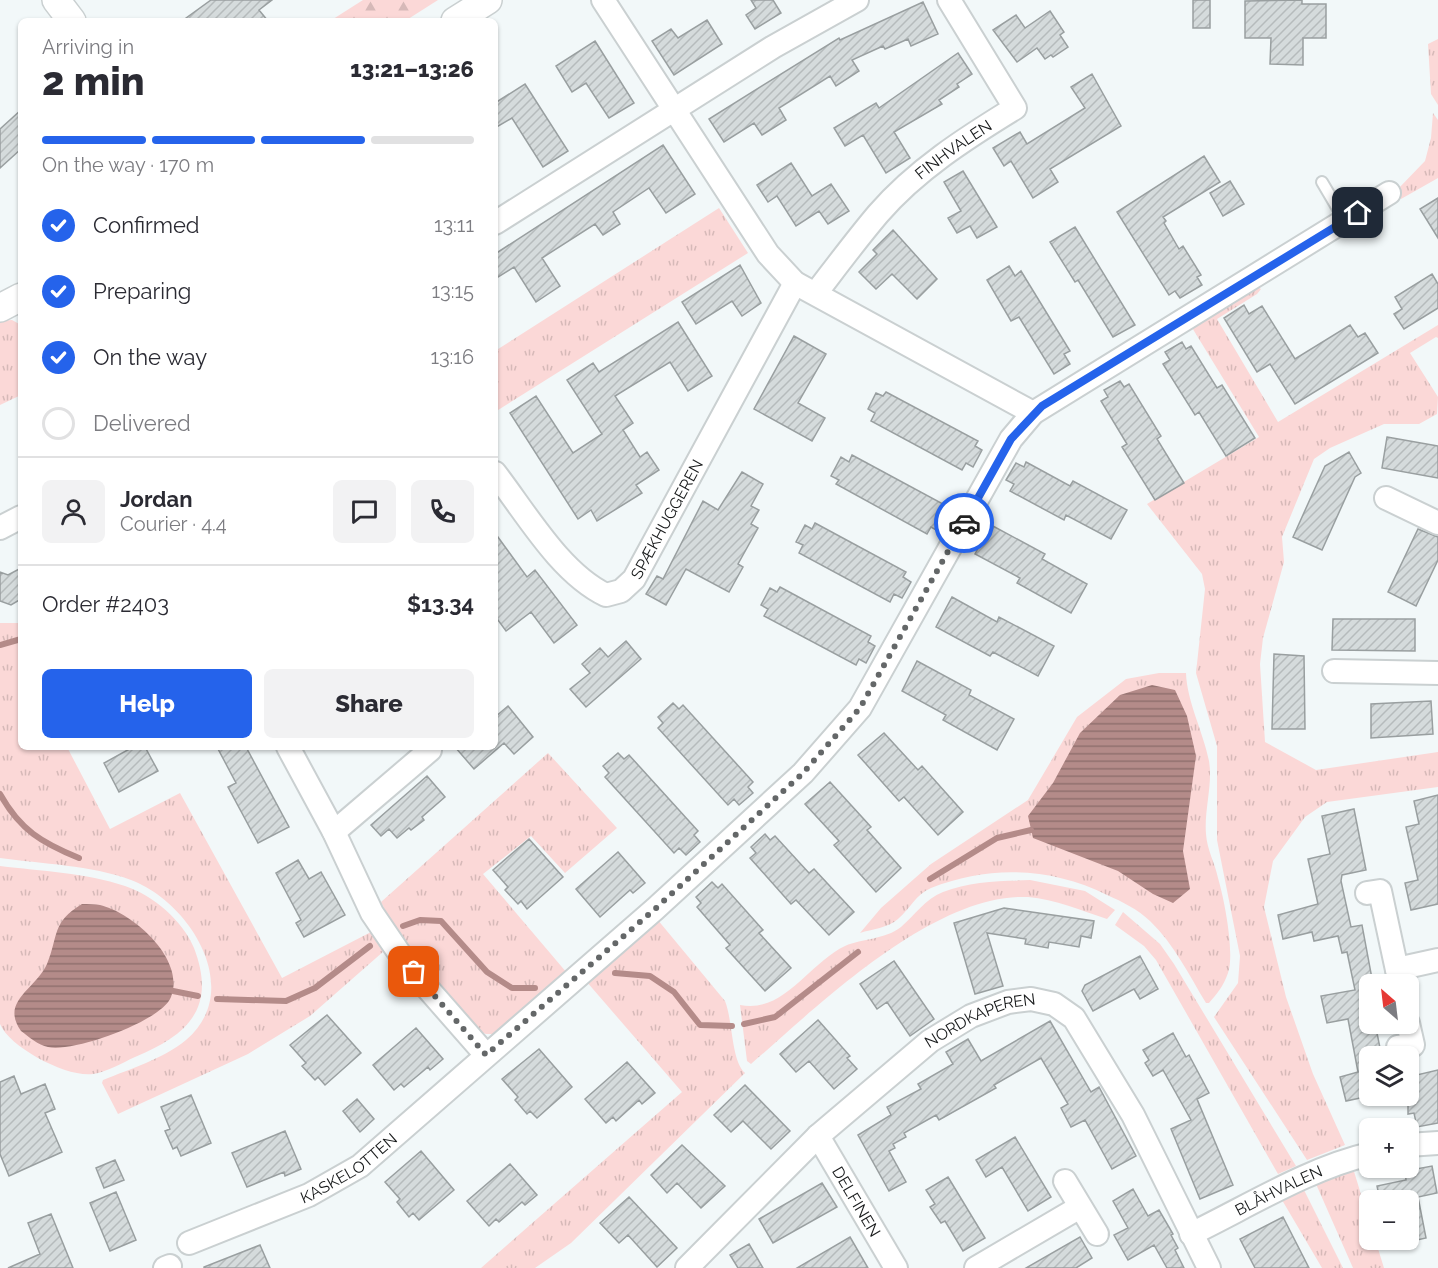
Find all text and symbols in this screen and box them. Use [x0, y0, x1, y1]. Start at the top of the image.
text: Arriving in [42, 35, 134, 59]
text: 13:21–13:26 [350, 56, 474, 82]
text: 2 min [42, 58, 145, 104]
street label: FINHVALEN [911, 116, 995, 183]
text: On the way · 170 m [42, 153, 214, 177]
pin [1332, 187, 1383, 238]
icon: home [1341, 196, 1374, 229]
icon: check [42, 209, 75, 242]
text: Confirmed [93, 212, 200, 238]
text: 13:11 [434, 213, 474, 237]
icon: check [42, 275, 75, 308]
text: Preparing [93, 278, 191, 304]
text: 13:15 [432, 279, 474, 303]
icon: check [42, 341, 75, 374]
text: On the way [93, 344, 207, 370]
text: 13:16 [430, 345, 474, 369]
text: Delivered [93, 410, 191, 436]
street label: SPÆKHUGGEREN [626, 456, 707, 582]
button: person [42, 480, 105, 543]
button: chat [333, 480, 396, 543]
button: phone [411, 480, 474, 543]
text: Jordan [120, 486, 192, 512]
courier [934, 493, 994, 553]
icon: car [948, 507, 981, 540]
text: Courier · 4.4 [120, 512, 227, 536]
text: Order #2403 [42, 591, 169, 617]
text: $13.34 [407, 591, 474, 617]
button: Help [42, 669, 252, 738]
button: Share [264, 669, 474, 738]
pin [388, 946, 439, 997]
icon: bag [397, 955, 430, 988]
north arrow [1359, 974, 1419, 1034]
map controls [1359, 974, 1419, 1250]
street label: NORDKAPEREN [921, 989, 1036, 1052]
button: layers [1359, 1046, 1419, 1106]
button: + [1359, 1118, 1419, 1178]
street label: KASKELOTTEN [297, 1129, 401, 1207]
street label: BLÅHVALEN [1232, 1161, 1325, 1219]
street label: DELFINEN [829, 1163, 885, 1240]
button: − [1359, 1190, 1419, 1250]

